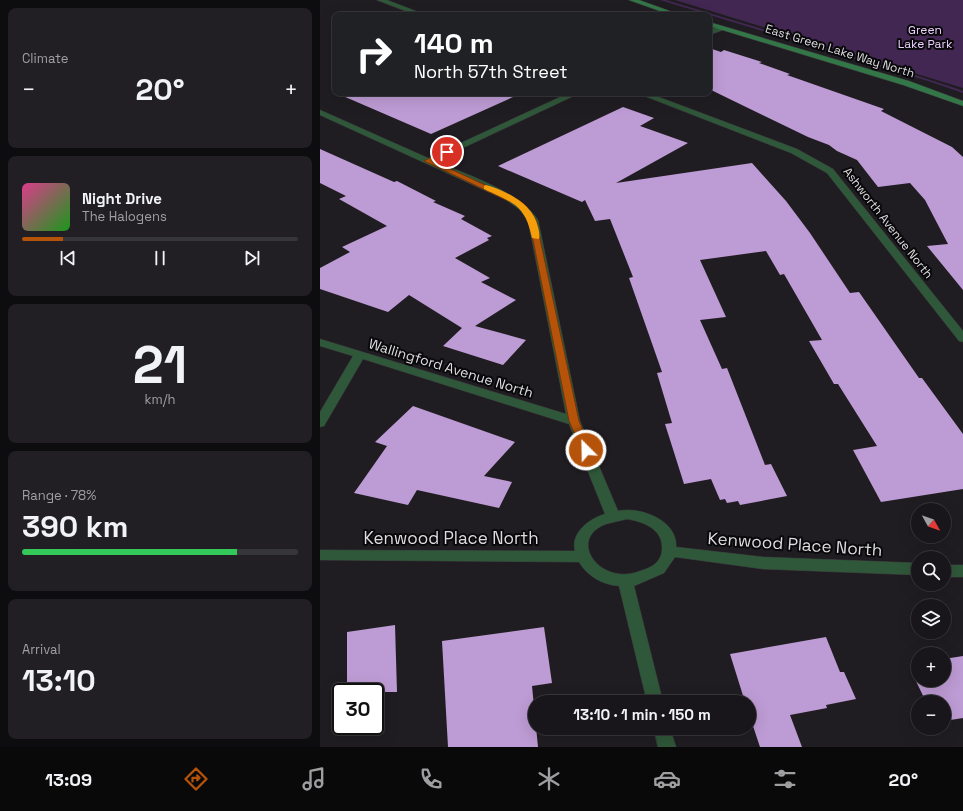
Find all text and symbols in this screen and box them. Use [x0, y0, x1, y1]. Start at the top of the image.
street label: East Green Lake Way North [763, 21, 917, 81]
park label: Green Lake Park [898, 22, 953, 52]
text: 140 m [414, 25, 494, 61]
icon: right [348, 28, 400, 80]
text: Climate [22, 50, 68, 67]
text: North 57th Street [414, 60, 567, 83]
text: 20° [135, 70, 185, 109]
text: − [22, 75, 36, 103]
text: + [284, 75, 298, 103]
pin [430, 135, 464, 169]
icon: arrive [436, 141, 458, 163]
street label: Ashworth Avenue North [840, 164, 936, 282]
text: Night Drive [82, 189, 162, 208]
text: The Halogens [82, 208, 167, 225]
icon: previous [57, 247, 79, 269]
icon: pause [149, 247, 171, 269]
icon: next [241, 247, 263, 269]
text: 21 [133, 332, 187, 398]
street label: Wallingford Avenue North [366, 334, 536, 402]
text: km/h [145, 391, 175, 408]
position arrow [565, 429, 607, 471]
text: Range · 78% [22, 487, 96, 504]
north arrow [911, 503, 951, 543]
map controls [911, 503, 951, 735]
text: 390 km [22, 507, 128, 546]
street label: Kenwood Place North [363, 527, 539, 549]
street label: Kenwood Place North [707, 527, 883, 561]
button: search [911, 551, 951, 591]
button: layers [911, 599, 951, 639]
text: Arrival [22, 641, 61, 658]
button: + [911, 647, 951, 687]
text: 13:10 [22, 661, 96, 700]
speed limit sign: 30 [332, 683, 384, 735]
button: − [911, 695, 951, 735]
text: 13:10 · 1 min · 150 m [573, 705, 711, 724]
icon: directions [182, 765, 210, 793]
icon: music [300, 765, 328, 793]
icon: phone [417, 765, 445, 793]
icon: climate [535, 765, 563, 793]
icon: car [653, 765, 681, 793]
icon: filters [771, 765, 799, 793]
text: 13:09 [45, 768, 92, 791]
text: 20° [889, 768, 918, 791]

